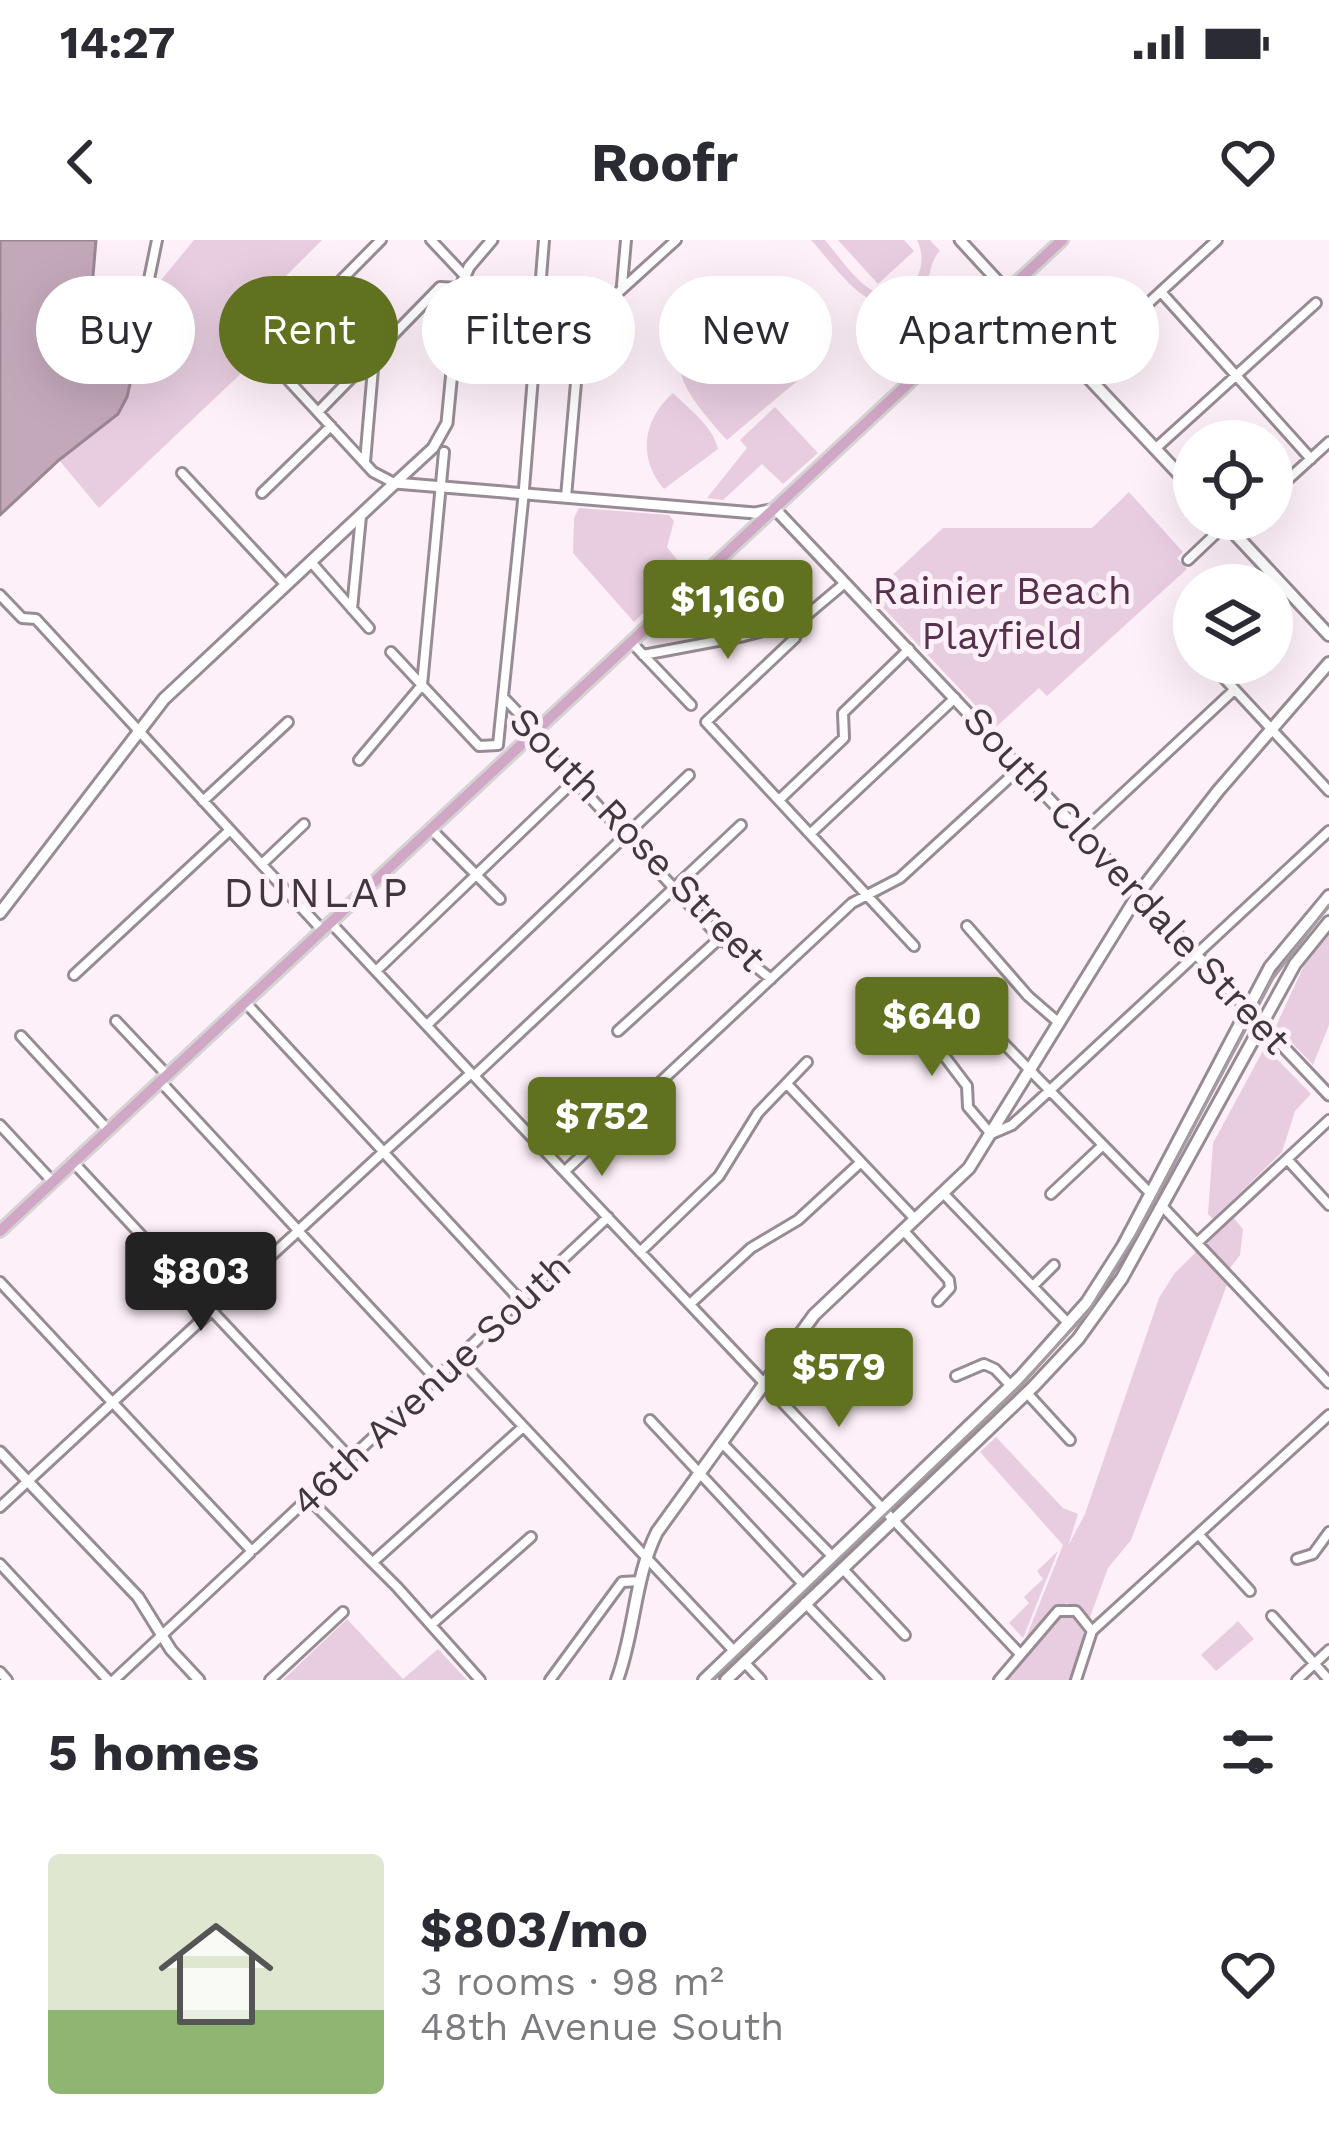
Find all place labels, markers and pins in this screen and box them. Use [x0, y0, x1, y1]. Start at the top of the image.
pin: $1,160 [630, 560, 826, 662]
pin: $640 [861, 977, 1003, 1079]
pin: $752 [531, 1077, 673, 1179]
pin: $803 [130, 1232, 272, 1334]
pin: $579 [768, 1328, 910, 1430]

